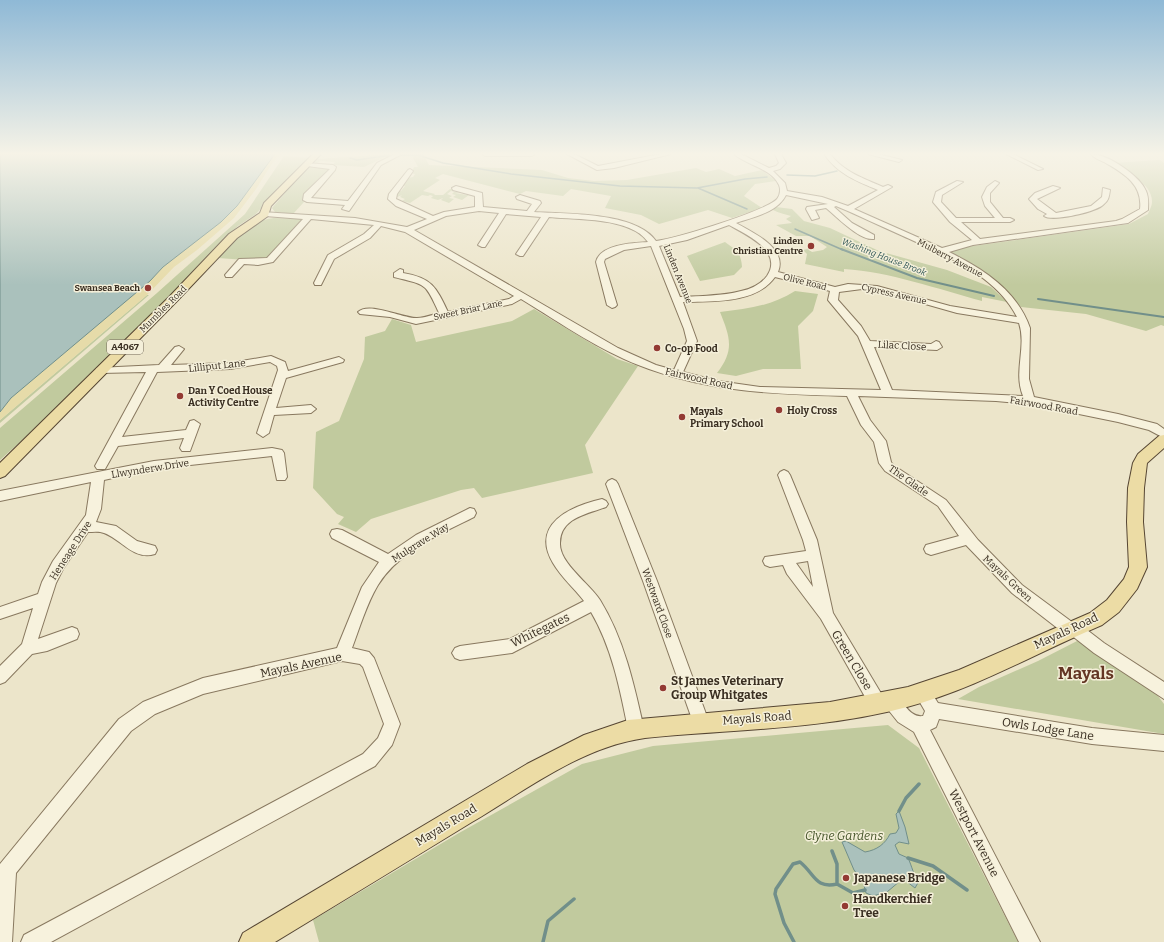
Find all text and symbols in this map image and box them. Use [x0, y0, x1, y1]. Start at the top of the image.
place label: Linden Christian Centre [733, 236, 803, 256]
water label: Washing House Brook [840, 236, 928, 278]
street label: Mulberry Avenue [916, 237, 984, 279]
marker: Linden Christian Centre [806, 241, 816, 251]
street label: Linden Avenue [662, 243, 694, 305]
street label: Olive Road [782, 272, 828, 292]
street label: Cypress Avenue [861, 282, 928, 306]
place label: Swansea Beach [75, 283, 140, 293]
street label: Mumbles Road [137, 283, 189, 335]
marker: Swansea Beach [143, 283, 153, 293]
street label: Sweet Briar Lane [433, 298, 503, 322]
street label: Lilac Close [877, 339, 927, 353]
road number: A4067 [107, 340, 143, 354]
marker: Co-op Food [652, 343, 662, 353]
place label: Co-op Food [665, 343, 718, 355]
street label: Lilliput Lane [188, 357, 246, 375]
street label: Fairwood Road [664, 365, 734, 393]
place label: Dan Y Coed House Activity Centre [188, 385, 273, 409]
marker: Dan Y Coed House Activity Centre [175, 391, 185, 401]
street label: Fairwood Road [1009, 394, 1079, 418]
marker: Holy Cross [774, 405, 784, 415]
place label: Holy Cross [787, 405, 837, 417]
place label: Mayals Primary School [690, 406, 763, 430]
marker: Mayals Primary School [677, 412, 687, 422]
street label: Llwynderw Drive [110, 457, 190, 481]
street label: The Glade [886, 463, 931, 499]
street label: Heneage Drive [47, 519, 94, 582]
street label: Mulgrave Way [390, 520, 452, 565]
street label: Mayals Green [980, 553, 1035, 605]
street label: Westward Close [639, 567, 675, 640]
street label: Whitegates [508, 610, 572, 650]
street label: Mayals Road [1032, 610, 1100, 652]
street label: Green Close [829, 628, 875, 692]
street label: Mayals Avenue [259, 650, 343, 680]
district label: Mayals [1058, 663, 1114, 684]
place label: St James Veterinary Group Whitgates [671, 674, 784, 702]
marker: St James Veterinary Group Whitgates [658, 683, 668, 693]
street label: Mayals Road [722, 709, 792, 727]
street label: Owls Lodge Lane [1001, 715, 1095, 743]
street label: Westport Avenue [946, 787, 1002, 879]
street label: Mayals Road [413, 801, 479, 849]
park label: Clyne Gardens [805, 829, 883, 843]
place label: Japanese Bridge [853, 871, 946, 885]
marker: Japanese Bridge [841, 873, 851, 883]
place label: Handkerchief Tree [853, 892, 933, 920]
marker: Handkerchief Tree [840, 901, 850, 911]

